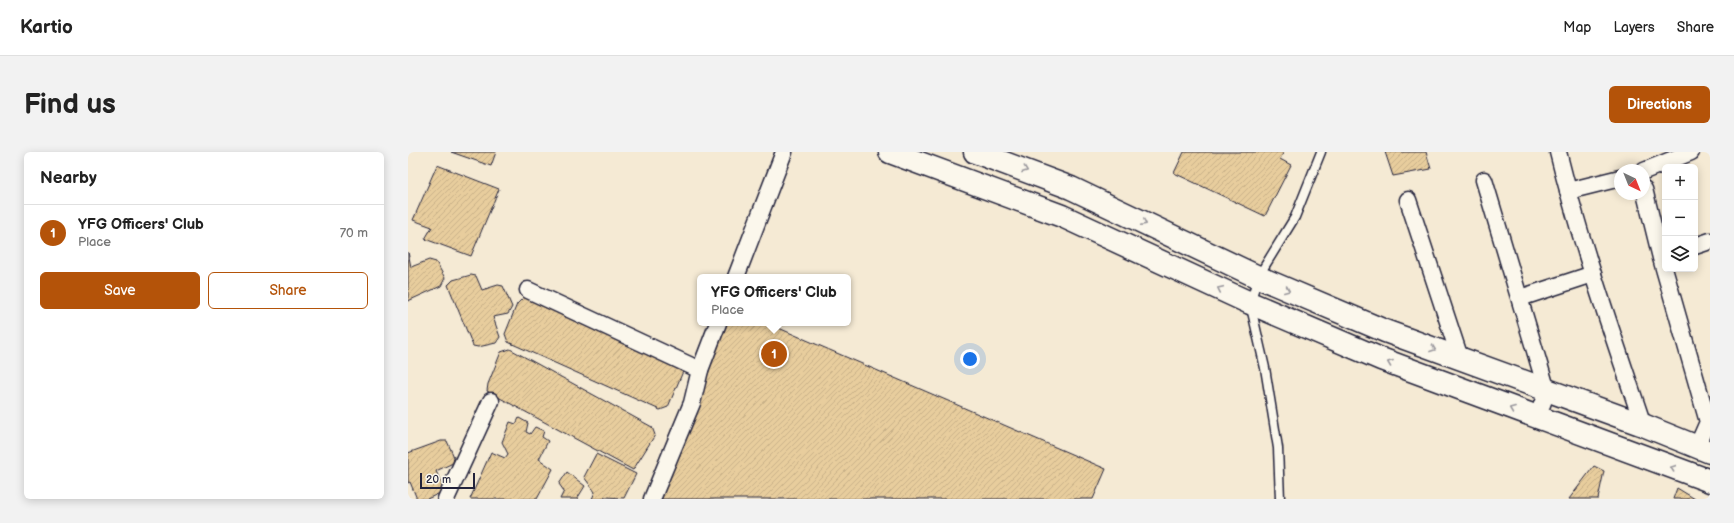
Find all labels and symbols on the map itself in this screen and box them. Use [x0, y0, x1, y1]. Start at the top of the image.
north arrow [1614, 164, 1650, 200]
one-way arrow [1021, 166, 1028, 174]
one-way arrow [1140, 218, 1147, 226]
one-way arrow [1283, 285, 1290, 293]
one-way arrow [1216, 286, 1224, 294]
pin: 1 [761, 339, 787, 369]
one-way arrow [1430, 344, 1437, 352]
your location [960, 349, 980, 369]
one-way arrow [1387, 359, 1394, 367]
one-way arrow [1508, 405, 1515, 413]
one-way arrow [1670, 464, 1677, 473]
scale bar [420, 471, 475, 490]

